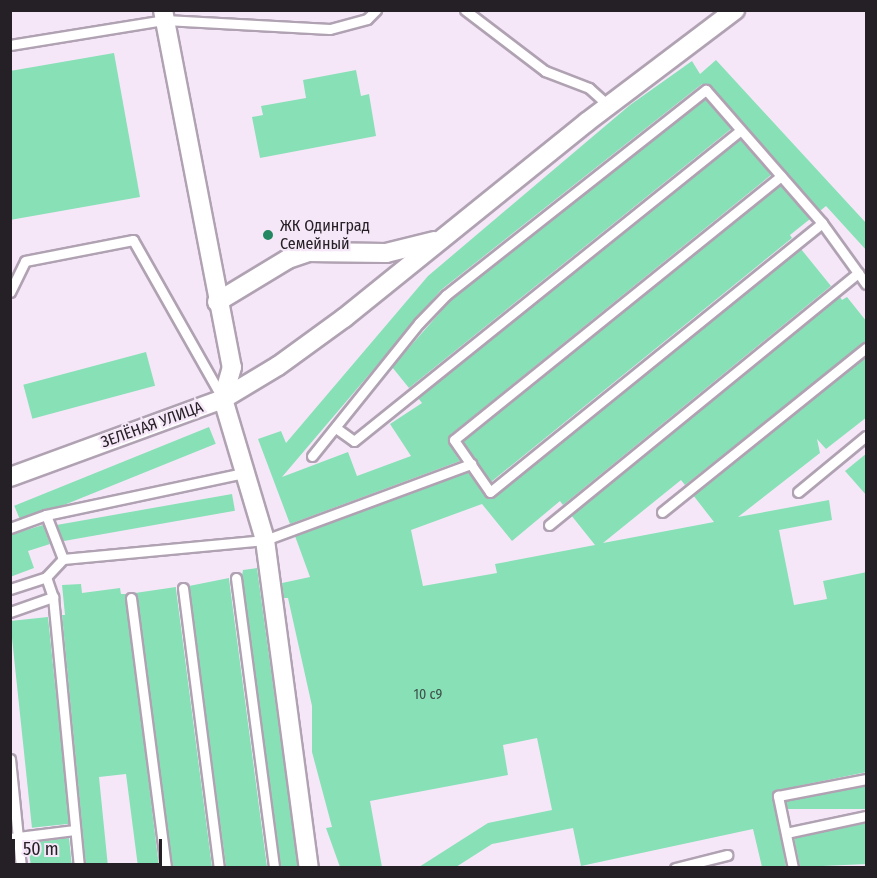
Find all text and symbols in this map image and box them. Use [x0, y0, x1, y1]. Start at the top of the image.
place label: ЖК Одинград Семейный [280, 216, 370, 254]
marker: ЖК Одинград Семейный [261, 228, 275, 242]
street label: ЗЕЛЁНАЯ УЛИЦА [98, 398, 206, 452]
house number: 10 с9 [414, 687, 442, 703]
scale bar [15, 827, 165, 865]
text: 50 m [23, 838, 59, 860]

